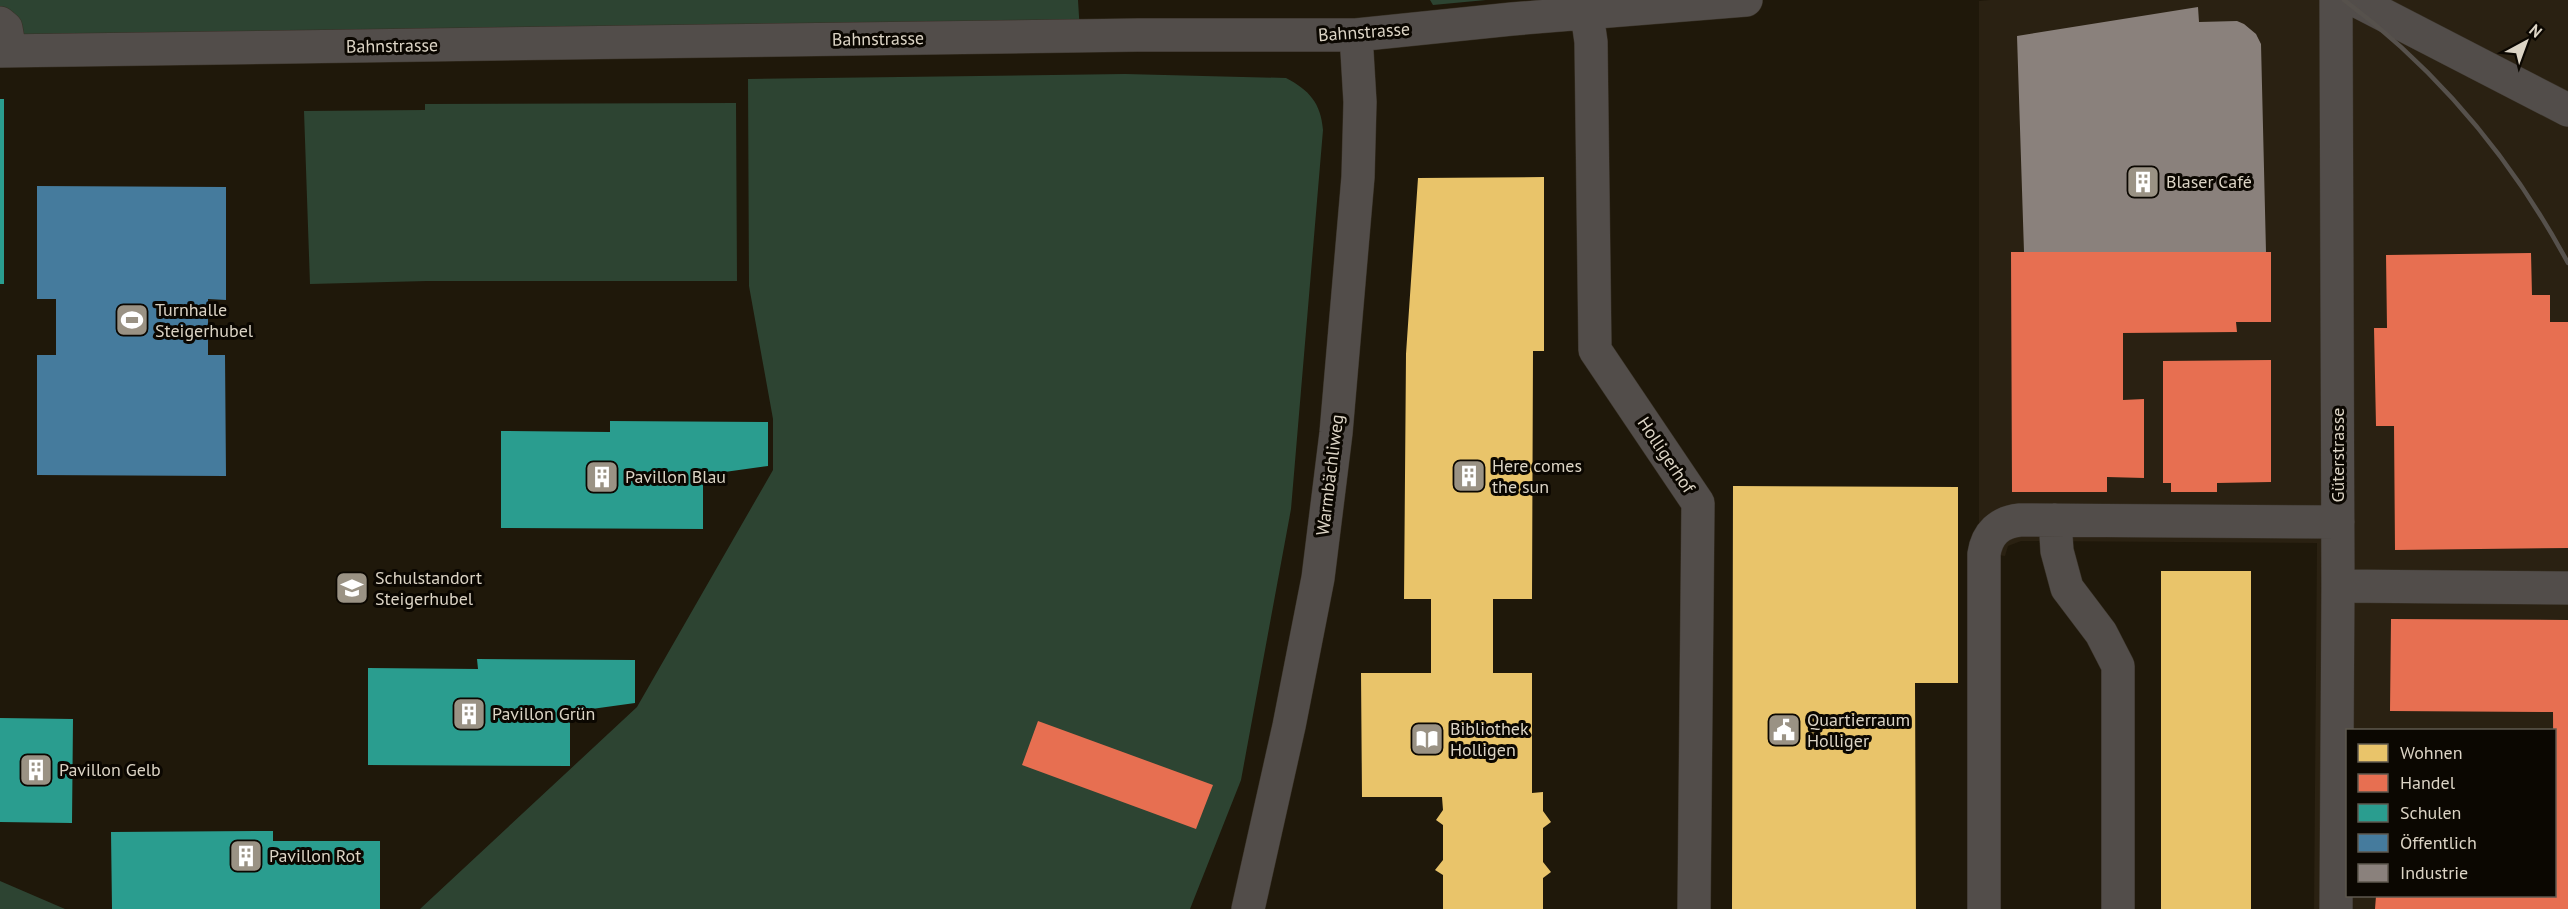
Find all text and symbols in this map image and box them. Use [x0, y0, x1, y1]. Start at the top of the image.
north arrow [2496, 12, 2556, 72]
street label: Bahnstrasse [1317, 17, 1411, 46]
text: N [2525, 20, 2546, 42]
street label: Bahnstrasse [832, 26, 924, 51]
street label: Bahnstrasse [346, 33, 438, 58]
building icon: Blaser Café [2125, 164, 2161, 200]
place label: Blaser Café [2166, 170, 2252, 193]
place label: Turnhalle Steigerhubel [155, 298, 254, 342]
sports icon: Turnhalle Steigerhubel [114, 302, 150, 338]
street label: Güterstrasse [2326, 408, 2349, 502]
street label: Holligerhof [1633, 412, 1701, 498]
street label: Warmbächliweg [1311, 413, 1348, 537]
place label: Here comes the sun [1492, 454, 1582, 498]
building icon: Here comes the sun [1451, 458, 1487, 494]
building icon: Pavillon Blau [584, 459, 620, 495]
place label: Pavillon Blau [625, 465, 726, 488]
place label: Schulstandort Steigerhubel [375, 566, 482, 610]
school or university icon: Schulstandort Steigerhubel [334, 570, 370, 606]
building icon: Pavillon Grün [451, 696, 487, 732]
place label: Pavillon Grün [492, 702, 595, 725]
place label: Quartierraum Holliger [1807, 708, 1910, 752]
public building icon: Quartierraum Holliger [1766, 712, 1802, 748]
place label: Bibliothek Holligen [1450, 717, 1529, 761]
library icon: Bibliothek Holligen [1409, 721, 1445, 757]
legend [2346, 729, 2556, 897]
text: Wohnen [2400, 741, 2462, 764]
building icon: Pavillon Gelb [18, 752, 54, 788]
place label: Pavillon Gelb [59, 758, 161, 781]
text: Handel [2400, 771, 2456, 794]
text: Schulen [2400, 801, 2461, 824]
text: Öffentlich [2400, 831, 2477, 854]
building icon: Pavillon Rot [228, 838, 264, 874]
place label: Pavillon Rot [269, 844, 361, 867]
text: Industrie [2400, 861, 2468, 884]

